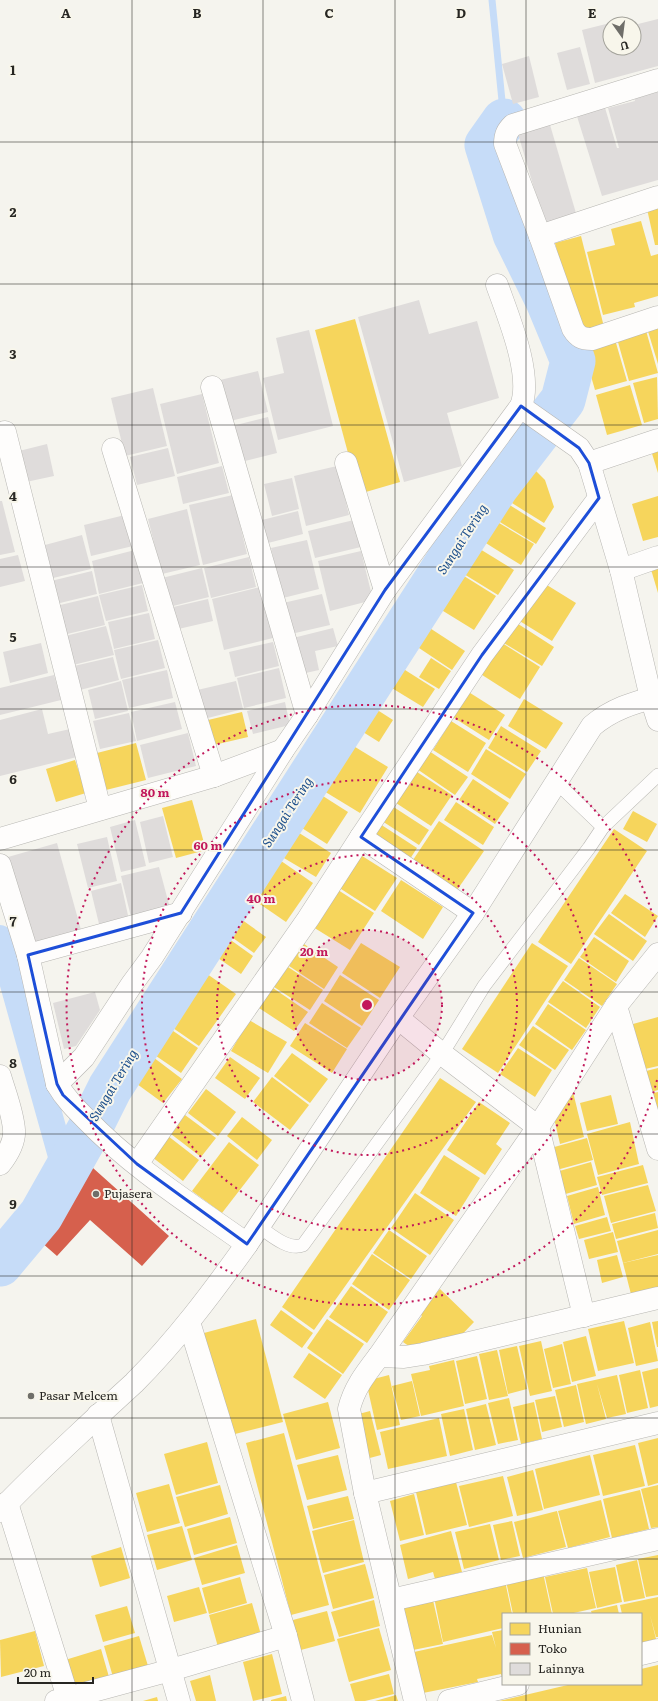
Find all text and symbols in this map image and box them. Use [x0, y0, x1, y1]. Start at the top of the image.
text: A [61, 3, 71, 22]
text: B [193, 3, 202, 22]
text: C [324, 3, 334, 22]
text: D [456, 3, 466, 22]
text: E [588, 3, 597, 22]
north arrow [602, 16, 642, 56]
text: U [618, 38, 631, 56]
text: 1 [10, 60, 16, 79]
text: 2 [10, 202, 17, 221]
text: 3 [9, 344, 17, 363]
text: 4 [9, 486, 17, 505]
water label: Sungai Tering [432, 500, 492, 578]
text: 5 [9, 627, 17, 646]
text: 6 [9, 769, 17, 788]
water label: Sungai Tering [257, 773, 317, 851]
text: 80 m [141, 783, 169, 801]
text: 60 m [194, 836, 222, 854]
text: 40 m [247, 889, 276, 907]
text: 7 [9, 911, 17, 930]
text: 20 m [300, 942, 328, 960]
centre of rings [360, 998, 374, 1012]
water label: Sungai Tering [84, 1045, 142, 1124]
text: 8 [9, 1053, 17, 1072]
place label: Pujasera [104, 1184, 153, 1202]
marker: Pujasera [91, 1189, 101, 1199]
text: 9 [9, 1194, 17, 1213]
place label: Pasar Melcem [39, 1386, 118, 1404]
marker: Pasar Melcem [26, 1391, 36, 1401]
legend [502, 1613, 642, 1685]
text: Hunian [538, 1619, 582, 1637]
text: Toko [538, 1639, 567, 1657]
scale bar [18, 1659, 93, 1685]
text: Lainnya [538, 1659, 585, 1677]
text: 20 m [24, 1663, 51, 1681]

